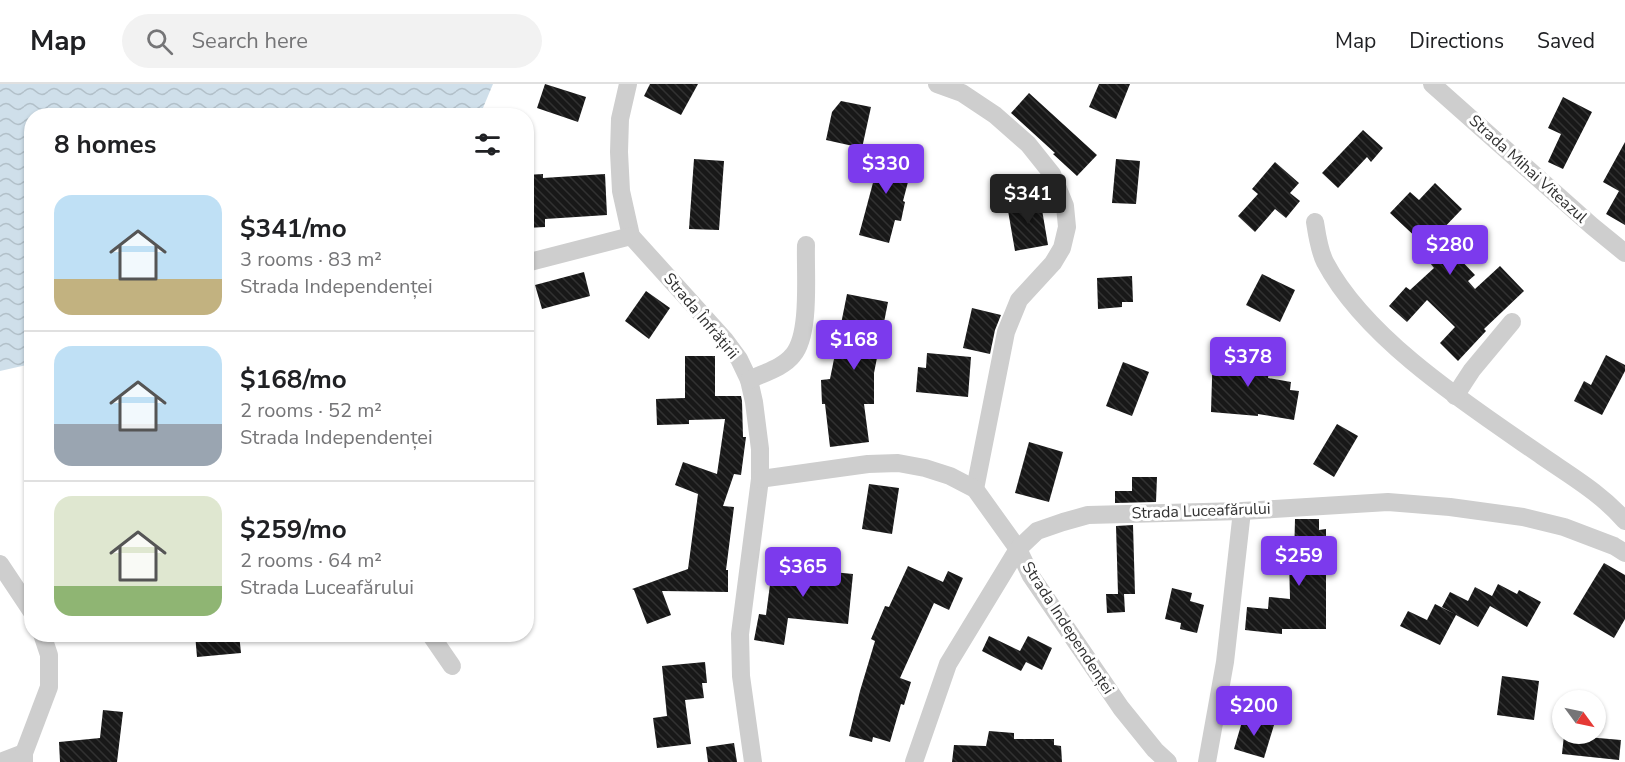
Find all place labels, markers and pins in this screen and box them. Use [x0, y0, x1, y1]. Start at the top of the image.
pin: $330 [850, 144, 922, 195]
pin: $341 [992, 174, 1064, 225]
pin: $280 [1414, 225, 1486, 276]
pin: $168 [818, 320, 890, 371]
pin: $378 [1212, 337, 1284, 388]
pin: $259 [1263, 536, 1335, 587]
pin: $365 [767, 547, 839, 598]
pin: $200 [1218, 686, 1290, 737]

